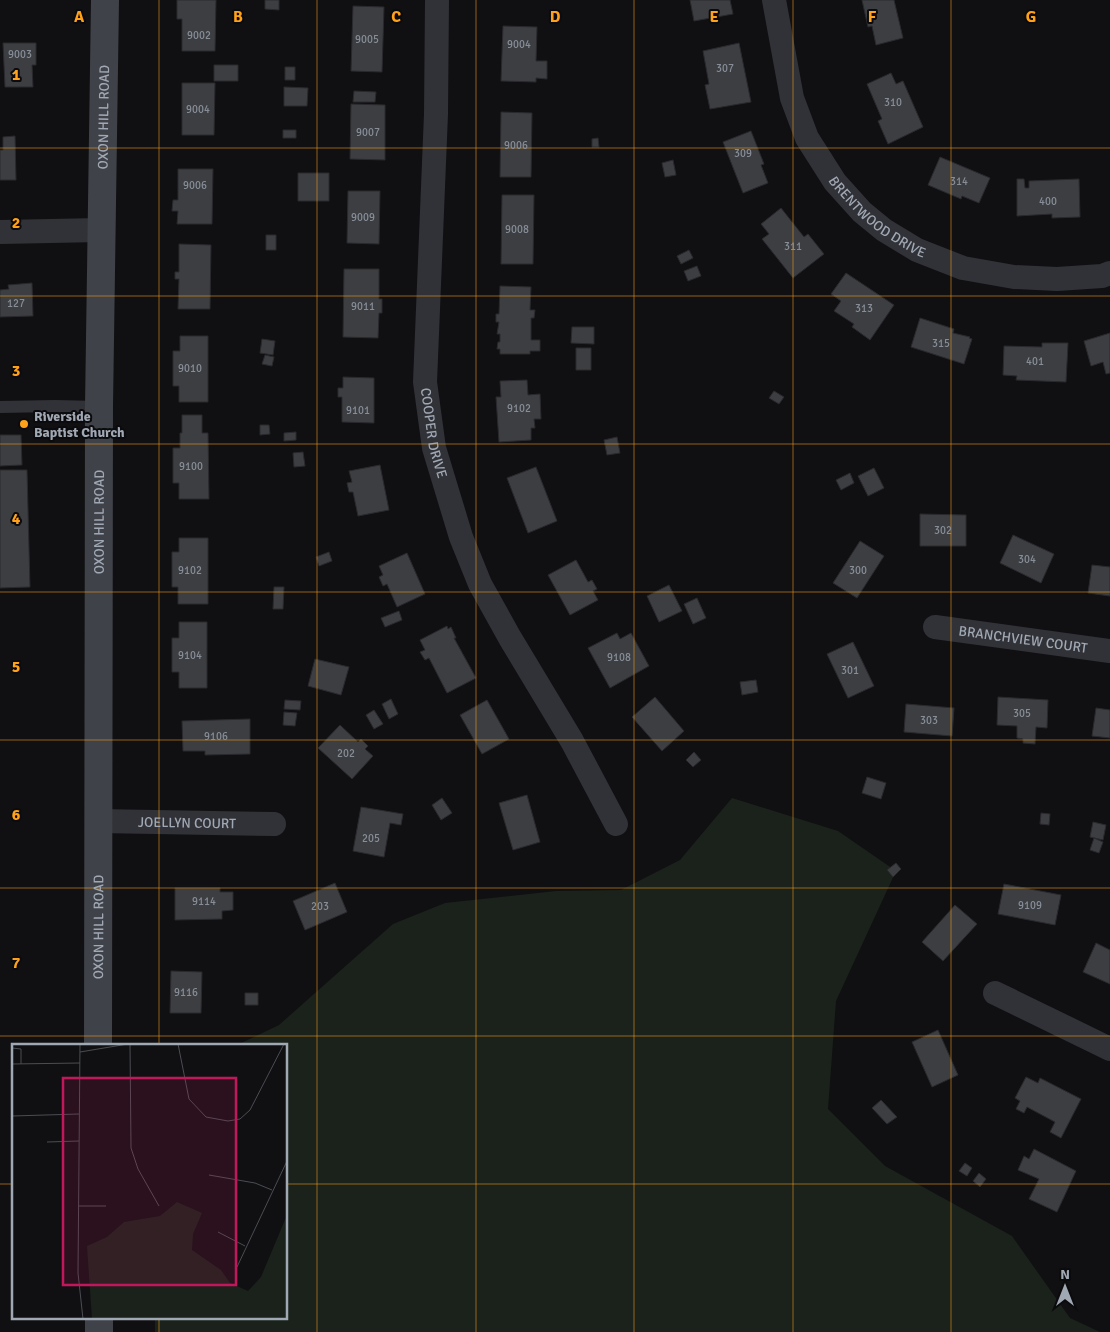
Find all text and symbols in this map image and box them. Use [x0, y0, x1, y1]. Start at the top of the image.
text: A [74, 7, 85, 27]
text: B [233, 7, 243, 27]
text: C [391, 7, 401, 27]
text: D [550, 7, 561, 27]
text: E [709, 7, 719, 27]
text: F [868, 7, 877, 27]
text: G [1026, 7, 1036, 27]
house number: 9002 [187, 29, 211, 42]
house number: 9005 [355, 33, 379, 46]
house number: 9004 [507, 38, 531, 51]
house number: 9003 [8, 48, 32, 61]
house number: 307 [716, 62, 734, 75]
text: 1 [12, 65, 21, 85]
street label: OXON HILL ROAD [94, 65, 113, 169]
house number: 310 [884, 96, 902, 109]
house number: 9004 [186, 103, 210, 116]
house number: 9007 [356, 126, 380, 139]
house number: 9006 [504, 139, 528, 152]
house number: 309 [734, 147, 752, 160]
street label: BRENTWOOD DRIVE [825, 173, 928, 261]
house number: 314 [950, 175, 968, 188]
house number: 9006 [183, 179, 207, 192]
house number: 400 [1039, 195, 1057, 208]
house number: 9009 [351, 211, 375, 224]
text: 2 [12, 213, 20, 233]
house number: 9008 [505, 223, 529, 236]
house number: 311 [784, 240, 802, 253]
house number: 127 [7, 297, 25, 310]
house number: 9011 [351, 300, 375, 313]
house number: 313 [855, 302, 873, 315]
house number: 315 [932, 337, 950, 350]
house number: 401 [1026, 355, 1044, 368]
text: 3 [12, 361, 20, 381]
house number: 9010 [178, 362, 202, 375]
street label: COOPER DRIVE [417, 387, 451, 480]
house number: 9102 [507, 402, 531, 415]
house number: 9101 [346, 404, 370, 417]
place label: Riverside Baptist Church [34, 408, 125, 441]
marker: Riverside Baptist Church [18, 418, 30, 430]
house number: 9100 [179, 460, 203, 473]
street label: OXON HILL ROAD [90, 470, 107, 574]
text: 4 [12, 509, 21, 529]
house number: 302 [934, 524, 952, 537]
house number: 304 [1018, 553, 1036, 566]
house number: 9102 [178, 564, 202, 577]
house number: 300 [849, 564, 867, 577]
street label: BRANCHVIEW COURT [958, 622, 1089, 656]
house number: 9104 [178, 649, 202, 662]
house number: 9108 [607, 651, 631, 664]
text: 5 [12, 657, 20, 677]
house number: 301 [841, 664, 859, 677]
house number: 305 [1013, 707, 1031, 720]
house number: 303 [920, 714, 938, 727]
house number: 9106 [204, 730, 228, 743]
house number: 202 [337, 747, 355, 760]
text: 6 [12, 805, 21, 825]
street label: JOELLYN COURT [138, 813, 236, 832]
house number: 205 [362, 832, 380, 845]
street label: OXON HILL ROAD [90, 875, 107, 979]
house number: 9114 [192, 895, 216, 908]
house number: 9109 [1018, 899, 1042, 912]
house number: 203 [311, 900, 329, 913]
text: 7 [12, 953, 21, 973]
house number: 9116 [174, 986, 198, 999]
inset map [12, 1044, 288, 1320]
north arrow [1040, 1262, 1090, 1312]
text: N [1060, 1266, 1070, 1283]

